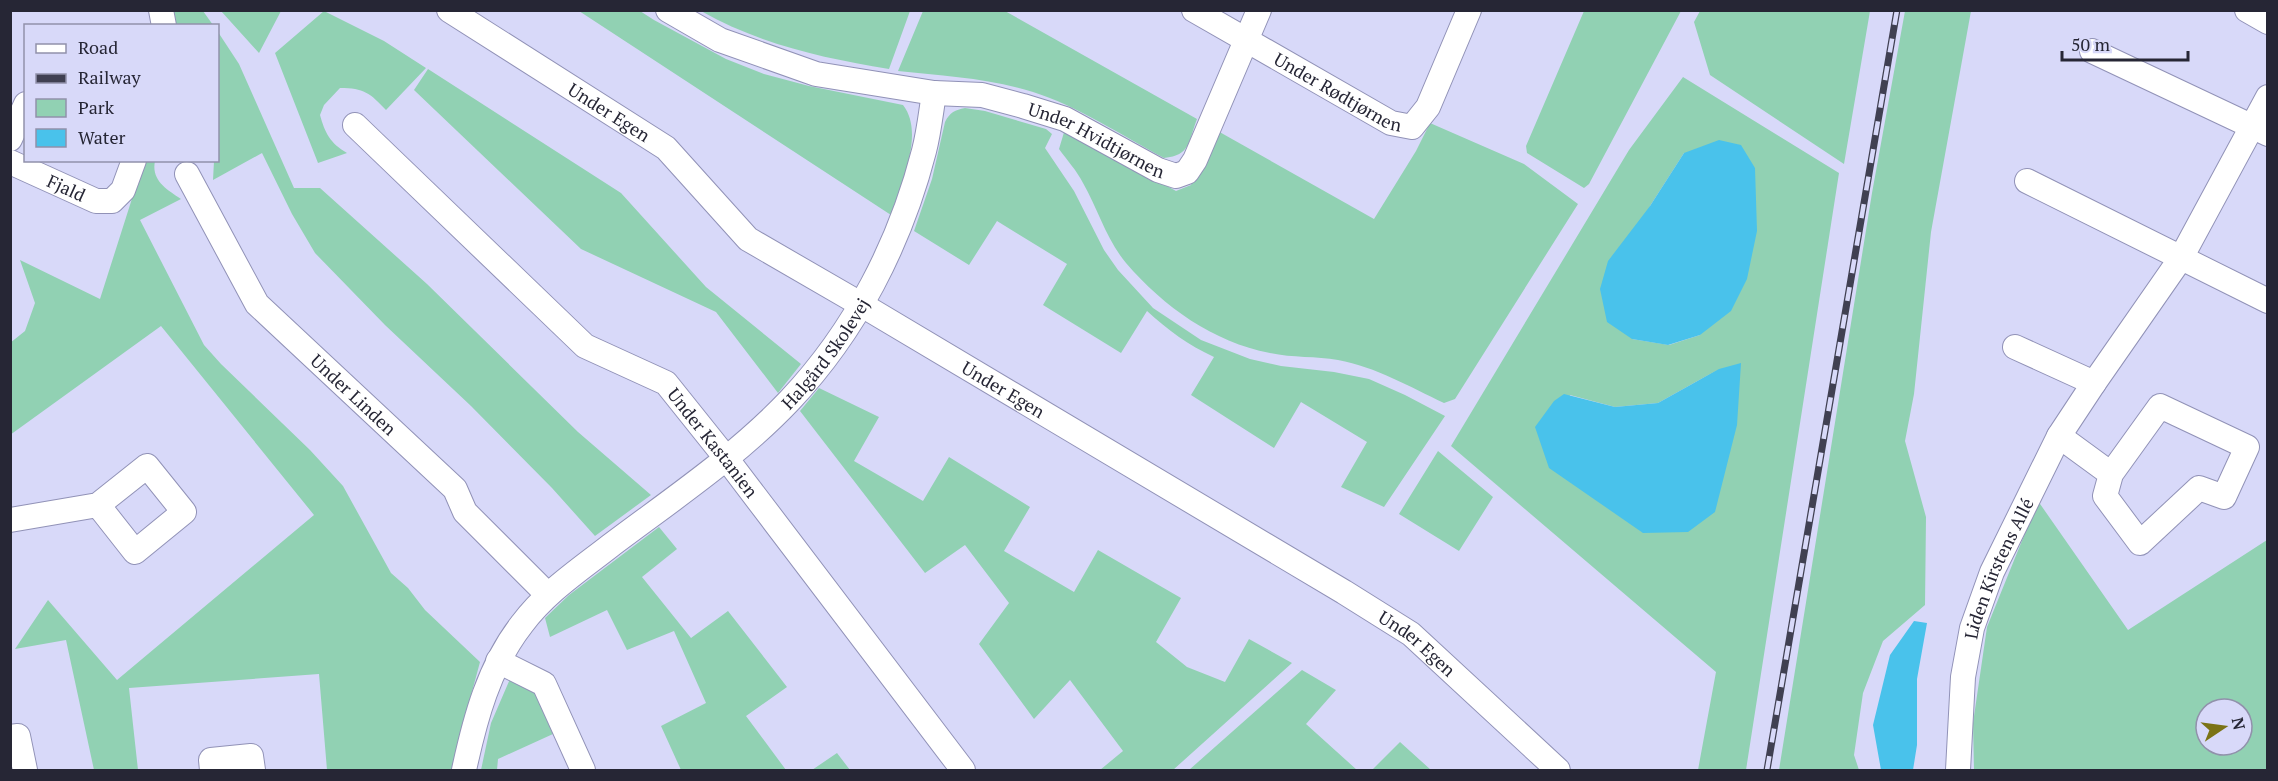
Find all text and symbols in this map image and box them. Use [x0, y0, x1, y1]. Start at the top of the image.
legend [24, 24, 219, 162]
scale bar [2062, 24, 2188, 62]
text: 50 m [2071, 32, 2111, 56]
text: Road [78, 35, 118, 59]
street label: Under Rødtjørnen [1270, 46, 1404, 137]
text: Railway [78, 65, 142, 89]
street label: Under Egen [564, 77, 655, 147]
text: Park [78, 95, 115, 119]
street label: Under Hvidtjørnen [1025, 96, 1168, 183]
text: Water [78, 125, 125, 149]
street label: Fjald [44, 169, 89, 207]
street label: Halgård Skolevej [776, 293, 875, 414]
street label: Under Linden [306, 348, 402, 441]
street label: Under Egen [957, 355, 1050, 423]
street label: Under Kastanien [662, 383, 764, 503]
street label: Liden Kirstens Allé [1958, 494, 2039, 641]
street label: Under Egen [1374, 605, 1461, 682]
north arrow [2194, 697, 2254, 757]
text: N [2227, 715, 2251, 732]

